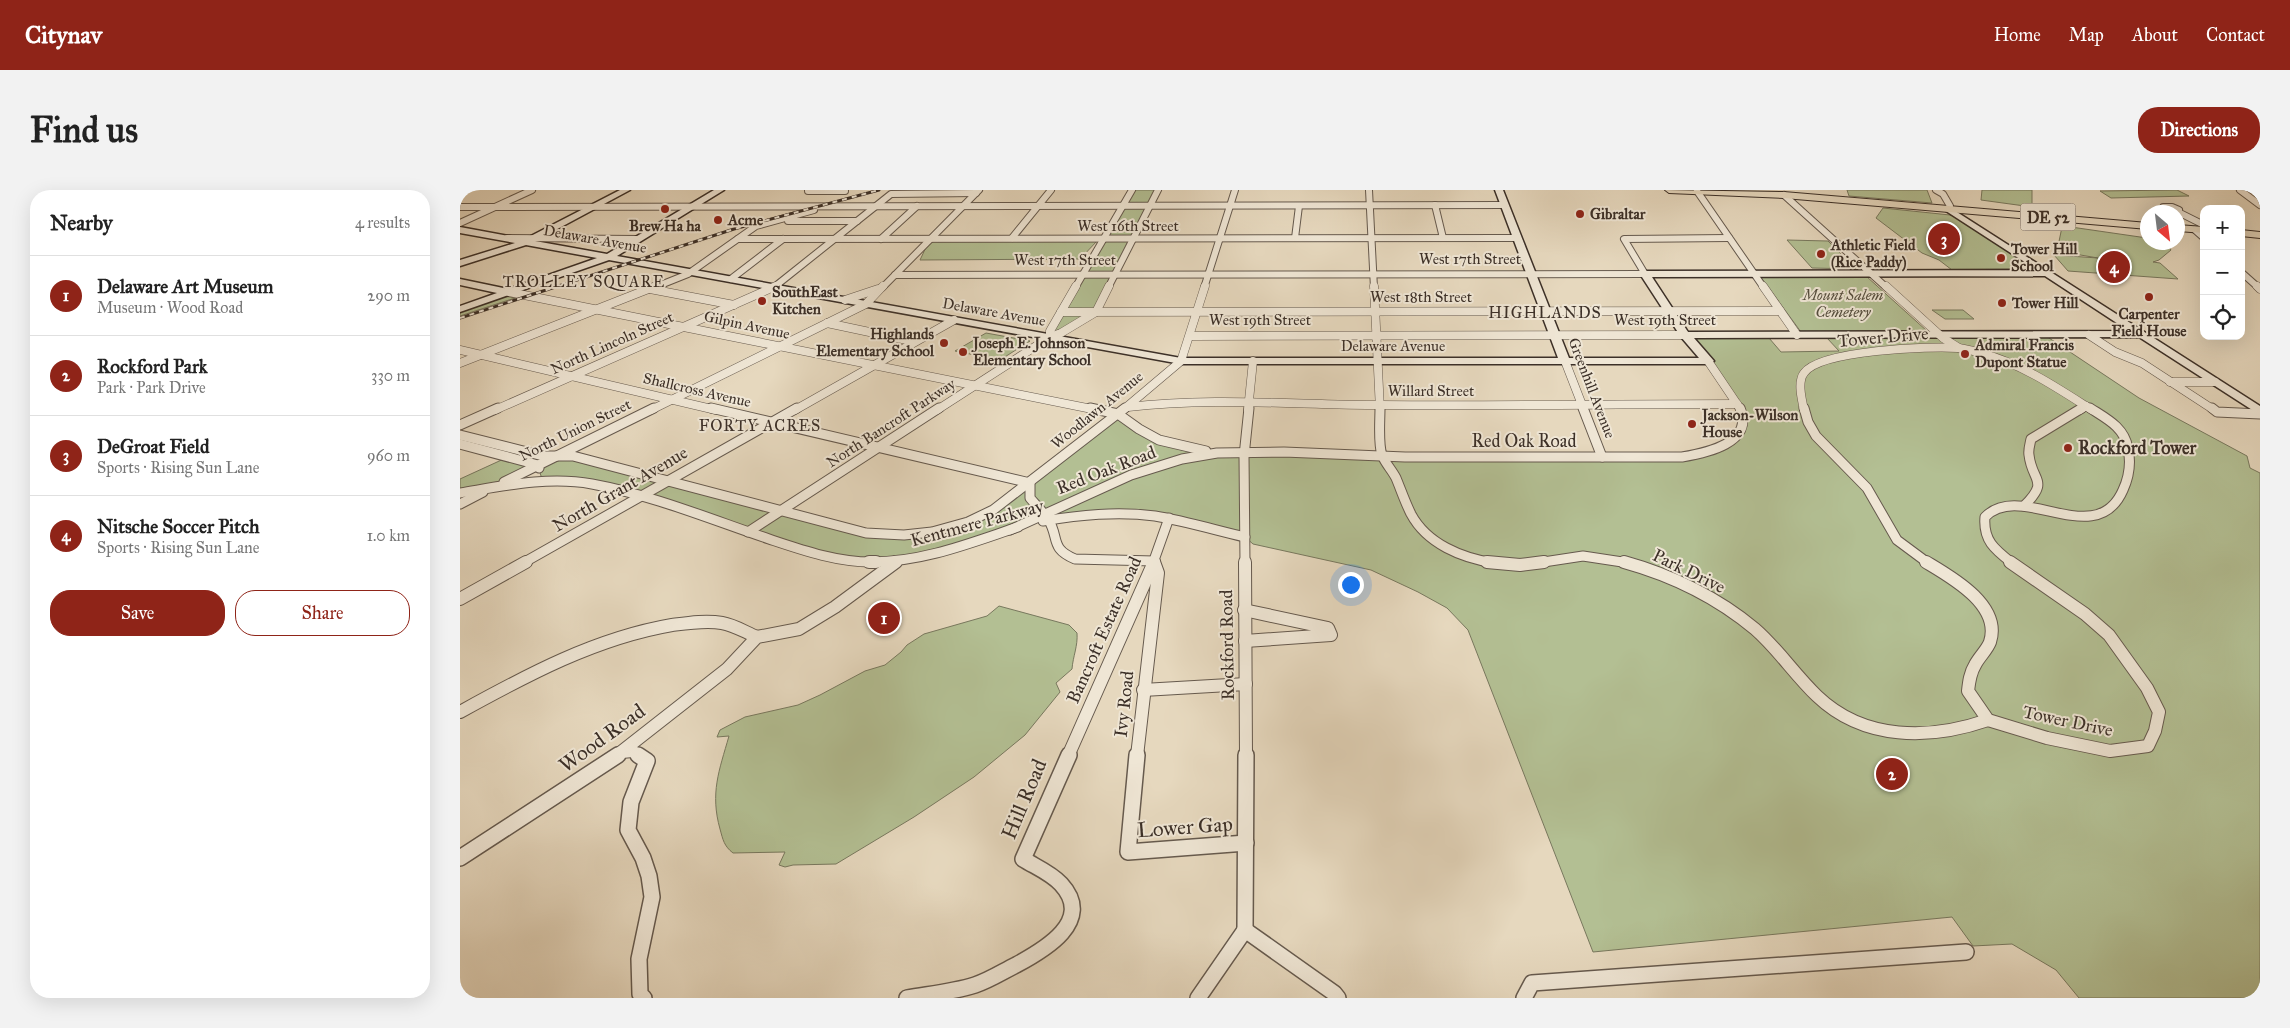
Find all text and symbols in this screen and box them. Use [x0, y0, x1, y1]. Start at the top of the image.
text: Citynav [25, 20, 102, 50]
text: Home [1994, 24, 2041, 46]
text: Map [2069, 24, 2104, 46]
text: About [2132, 24, 2178, 46]
text: Contact [2206, 24, 2265, 46]
button: Directions [2138, 107, 2260, 153]
text: Find us [30, 109, 138, 152]
marker: Brew Ha ha [659, 203, 671, 215]
road number: DE 52 [2020, 204, 2076, 231]
place label: Gibraltar [1590, 205, 1646, 223]
north arrow [2140, 205, 2185, 250]
map controls [2200, 205, 2245, 340]
button: + [2200, 205, 2245, 250]
marker: Gibraltar [1574, 208, 1586, 220]
text: Nearby [50, 210, 113, 236]
place label: Acme [727, 211, 764, 229]
text: 4 results [355, 213, 410, 232]
marker: Acme [712, 214, 724, 226]
place label: Brew Ha ha [629, 217, 702, 235]
street label: West 16th Street [1077, 217, 1179, 235]
pin: 3 [1928, 220, 1960, 258]
street label: Delaware Avenue [542, 221, 648, 257]
place label: Athletic Field (Rice Paddy) [1830, 236, 1916, 272]
place label: Tower Hill School [2010, 240, 2079, 275]
marker: Athletic Field (Rice Paddy) [1815, 248, 1827, 260]
pin: 4 [2098, 248, 2130, 286]
street label: West 17th Street [1419, 250, 1522, 268]
button: − [2200, 250, 2245, 295]
street label: West 17th Street [1014, 251, 1117, 269]
marker: Tower Hill School [1995, 252, 2007, 264]
district label: TROLLEY SQUARE [503, 272, 665, 291]
text: Delaware Art Museum [97, 275, 274, 298]
place label: SouthEast Kitchen [772, 283, 838, 318]
text: 1 [63, 286, 69, 305]
text: 290 m [367, 286, 410, 305]
park label: Mount Salem Cemetery [1801, 286, 1883, 321]
street label: West 18th Street [1370, 288, 1473, 306]
marker: Carpenter Field House [2143, 291, 2155, 303]
street label: Delaware Avenue [941, 294, 1047, 330]
place label: Tower Hill [2011, 294, 2080, 312]
marker: SouthEast Kitchen [756, 295, 768, 307]
button: locate [2200, 295, 2245, 340]
marker: Tower Hill [1996, 297, 2008, 309]
text: Museum · Wood Road [97, 298, 243, 317]
district label: HIGHLANDS [1488, 303, 1602, 322]
place label: Carpenter Field House [2111, 305, 2187, 340]
street label: Gilpin Avenue [702, 307, 792, 343]
street label: North Lincoln Street [548, 308, 677, 378]
street label: West 19th Street [1209, 311, 1312, 329]
street label: West 19th Street [1614, 311, 1717, 329]
street label: Tower Drive [1837, 322, 1929, 352]
place label: Highlands Elementary School [816, 325, 935, 361]
place label: Joseph E. Johnson Elementary School [971, 334, 1092, 370]
street label: Greenhill Avenue [1565, 335, 1619, 441]
place label: Admiral Francis Dupont Statue [1974, 336, 2075, 372]
marker: Highlands Elementary School [938, 337, 950, 349]
street label: Delaware Avenue [1341, 337, 1445, 355]
marker: Joseph E. Johnson Elementary School [957, 346, 969, 358]
marker: Admiral Francis Dupont Statue [1959, 348, 1971, 360]
text: Rockford Park [97, 355, 208, 378]
text: 2 [62, 366, 70, 385]
text: 330 m [371, 366, 410, 385]
street label: Woodlawn Avenue [1047, 367, 1147, 453]
street label: Shallcross Avenue [641, 369, 753, 411]
street label: North Bancroft Parkway [823, 374, 960, 471]
text: Park · Park Drive [97, 378, 206, 397]
street label: Willard Street [1388, 382, 1475, 400]
street label: North Union Street [516, 395, 635, 465]
place label: Jackson-Wilson House [1700, 406, 1799, 441]
district label: FORTY ACRES [699, 416, 821, 435]
marker: Jackson-Wilson House [1686, 418, 1698, 430]
street label: Red Oak Road [1472, 430, 1576, 452]
text: DeGroat Field [97, 435, 209, 458]
place label: Rockford Tower [2078, 437, 2197, 459]
street label: North Grant Avenue [548, 441, 692, 537]
street label: Red Oak Road [1053, 441, 1159, 499]
marker: Rockford Tower [2062, 442, 2074, 454]
text: 3 [63, 446, 69, 465]
text: 960 m [367, 446, 410, 465]
text: Sports · Rising Sun Lane [97, 458, 259, 477]
street label: Kentmere Parkway [908, 495, 1046, 551]
text: Nitsche Soccer Pitch [97, 515, 259, 538]
text: 4 [62, 526, 70, 545]
text: 1.0 km [367, 526, 410, 545]
text: Sports · Rising Sun Lane [97, 538, 259, 557]
street label: Park Drive [1649, 544, 1729, 598]
street label: Bancroft Estate Road [1062, 553, 1146, 707]
your location [1338, 572, 1364, 598]
street label: Rockford Road [1215, 589, 1239, 701]
button: Save [50, 590, 225, 636]
button: Share [235, 590, 410, 636]
pin: 1 [868, 599, 900, 637]
street label: Ivy Road [1110, 670, 1138, 738]
street label: Wood Road [554, 698, 651, 778]
street label: Tower Drive [2021, 701, 2115, 741]
street label: Hill Road [996, 755, 1053, 843]
pin: 2 [1876, 755, 1908, 793]
street label: Lower Gap [1136, 811, 1234, 843]

